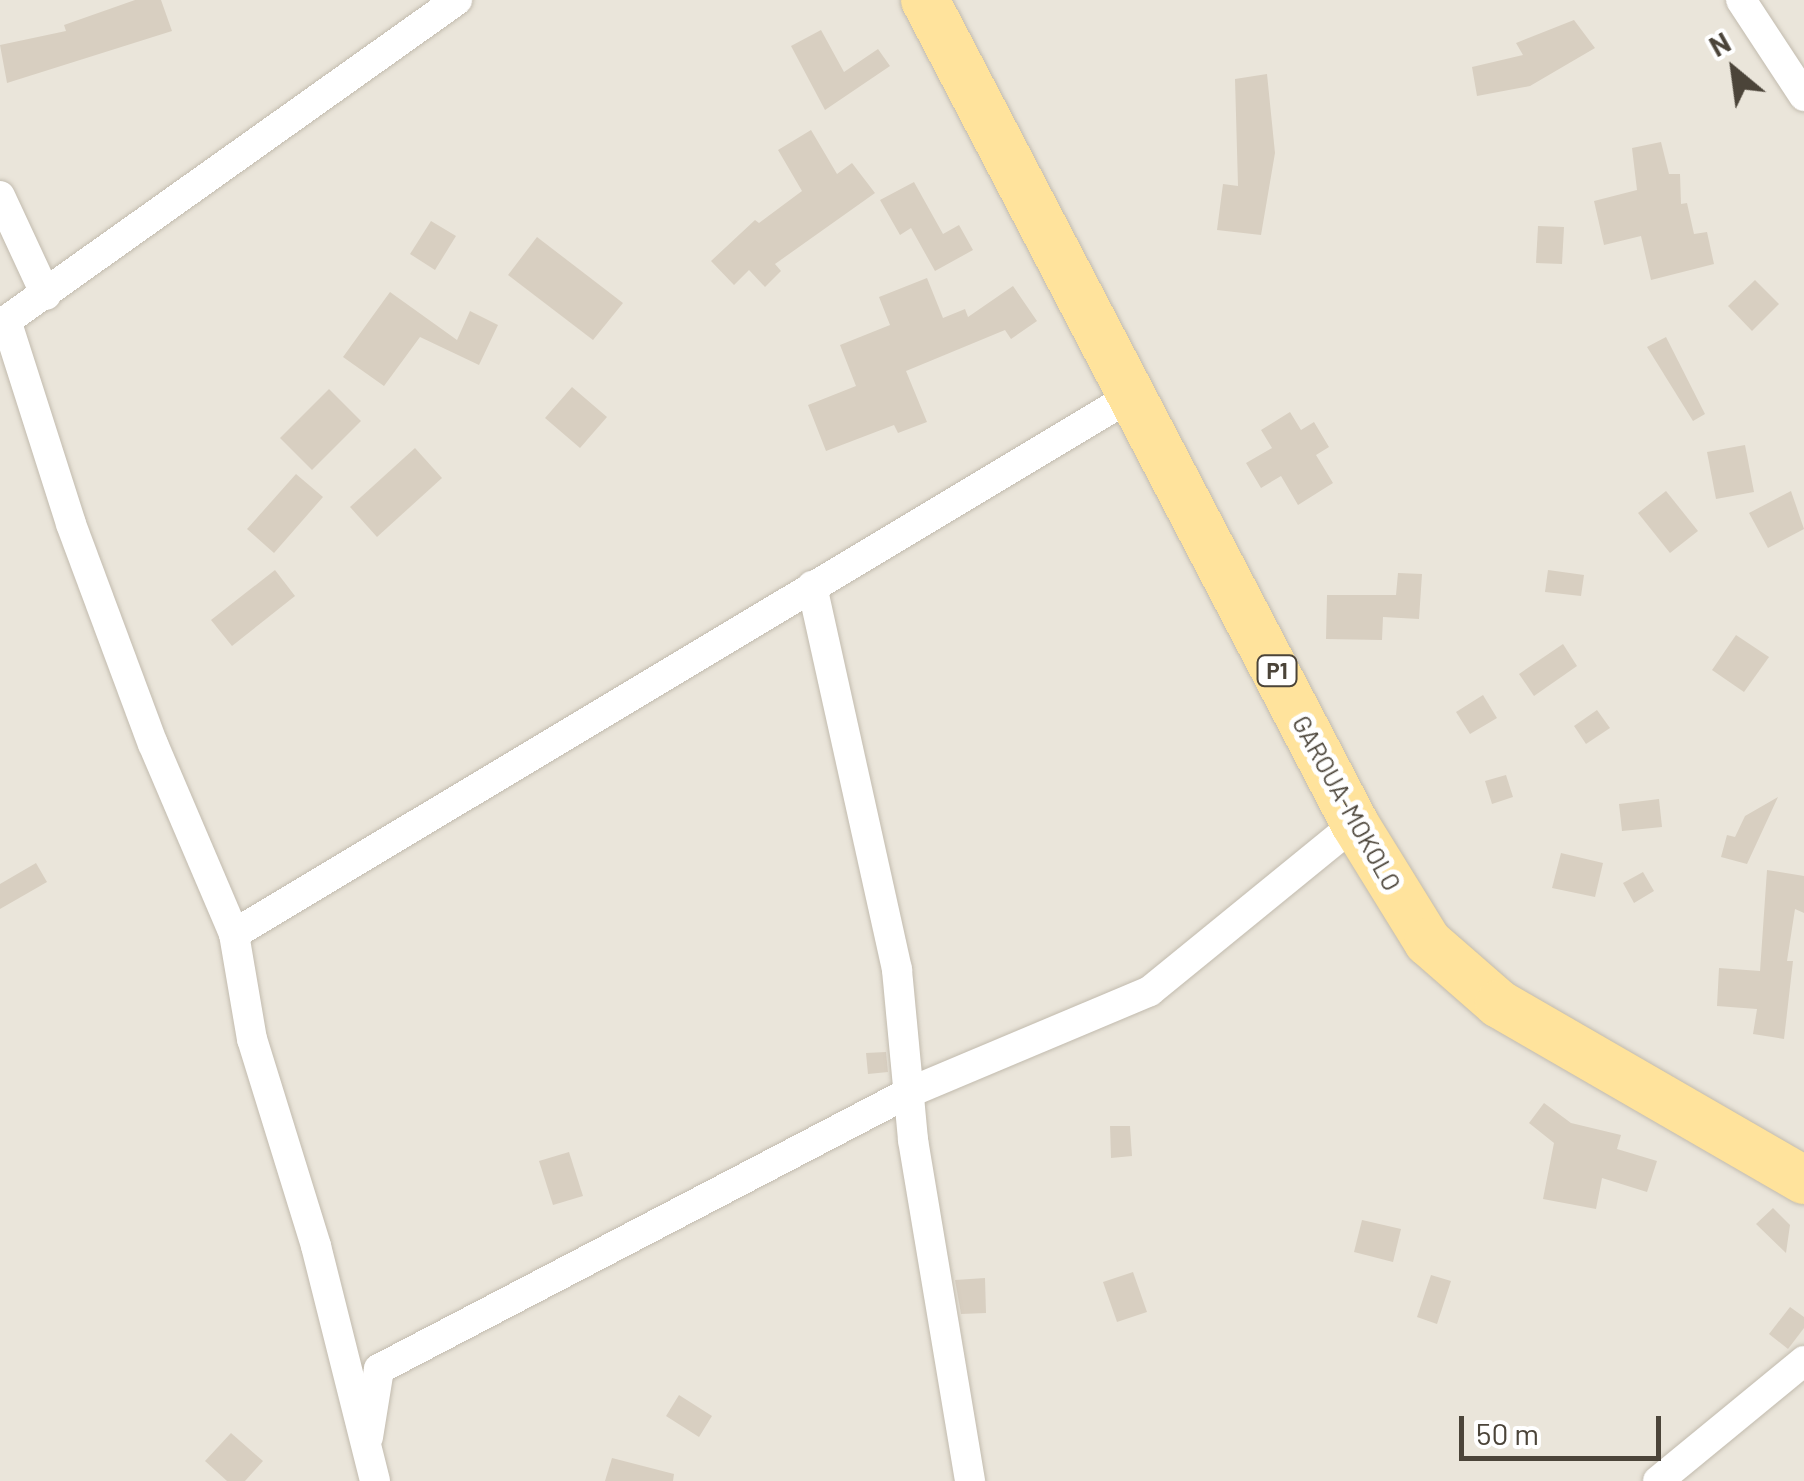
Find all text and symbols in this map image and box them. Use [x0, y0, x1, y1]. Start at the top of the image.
north arrow [1684, 20, 1784, 120]
text: N [1703, 24, 1736, 63]
road number: P1 [1254, 654, 1300, 688]
street label: GAROUA-MOKOLO [1286, 710, 1408, 896]
scale bar [1464, 1396, 1666, 1458]
text: 50 m [1476, 1415, 1539, 1451]

